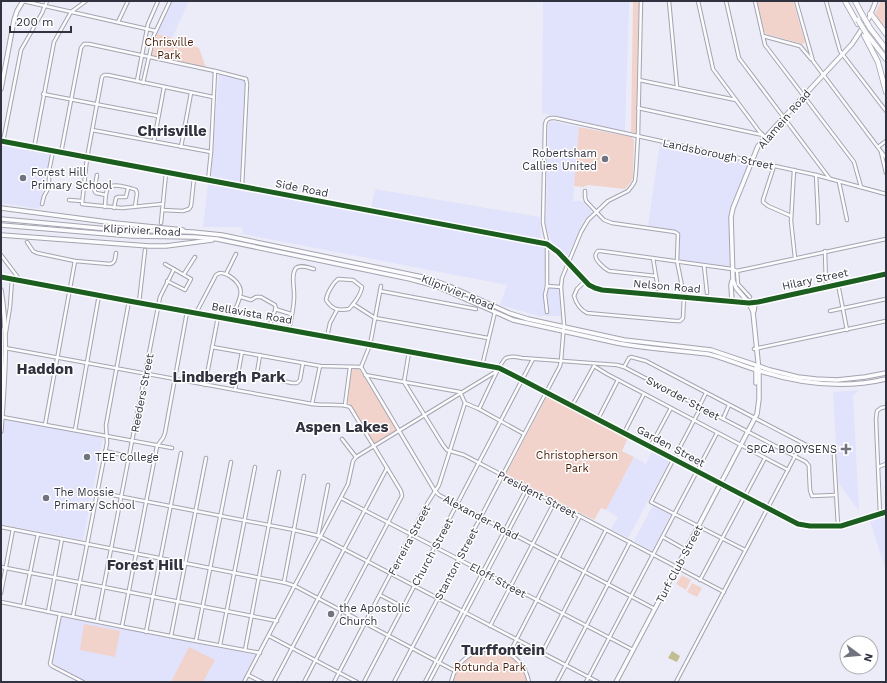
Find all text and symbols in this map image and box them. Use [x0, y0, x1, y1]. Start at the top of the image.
scale bar [10, 8, 71, 34]
text: 200 m [16, 15, 53, 29]
park label: Chrisville Park [144, 36, 194, 62]
street label: Alamein Road [755, 87, 814, 152]
district label: Chrisville [137, 122, 207, 140]
street label: Landsborough Street [661, 136, 775, 173]
place label: Robertsham Callies United [522, 147, 597, 173]
marker: Robertsham Callies United [600, 154, 610, 164]
place label: Forest Hill Primary School [31, 166, 113, 192]
marker: Forest Hill Primary School [18, 173, 28, 183]
street label: Side Road [274, 177, 330, 200]
street label: Kliprivier Road [103, 222, 181, 239]
street label: Hilary Street [781, 266, 850, 293]
street label: Kliprivier Road [419, 272, 496, 313]
street label: Nelson Road [633, 277, 701, 296]
street label: Bellavista Road [210, 300, 293, 327]
street label: Reeders Street [128, 352, 157, 434]
district label: Haddon [17, 360, 73, 378]
district label: Lindbergh Park [173, 368, 286, 386]
street label: Sworder Street [644, 374, 722, 423]
district label: Aspen Lakes [295, 418, 389, 436]
street label: Garden Street [634, 423, 707, 470]
place label: SPCA BOOYSENS [746, 443, 837, 456]
marker: SPCA BOOYSENS [840, 443, 852, 455]
park label: Christopherson Park [536, 449, 618, 475]
place label: TEE College [95, 451, 159, 464]
marker: TEE College [82, 452, 92, 462]
street label: President Street [495, 468, 579, 521]
place label: The Mossie Primary School [54, 486, 136, 512]
street label: Alexander Road [441, 492, 521, 543]
marker: The Mossie Primary School [41, 493, 51, 503]
street label: Ferreira Street [385, 503, 434, 578]
street label: Church Street [409, 516, 456, 589]
street label: Turf Club Street [653, 523, 706, 605]
street label: Stanton Street [432, 526, 481, 602]
district label: Forest Hill [107, 556, 183, 574]
street label: Eloff Street [467, 560, 529, 601]
place label: the Apostolic Church [339, 602, 410, 628]
marker: the Apostolic Church [326, 609, 336, 619]
north arrow [839, 635, 879, 675]
district label: Turffontein [461, 641, 545, 659]
text: N [861, 652, 876, 663]
park label: Rotunda Park [454, 661, 526, 674]

